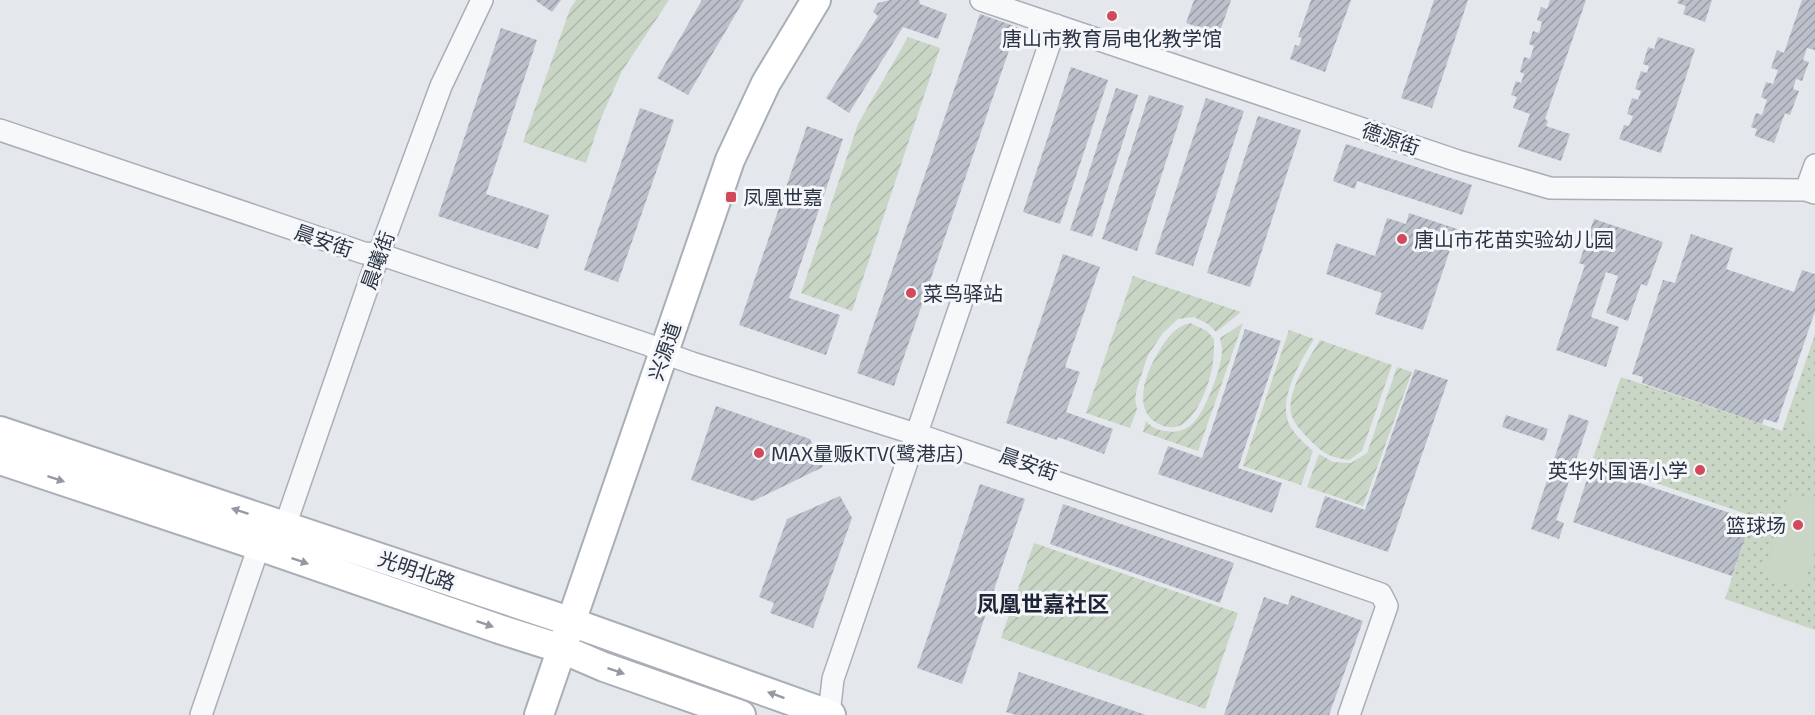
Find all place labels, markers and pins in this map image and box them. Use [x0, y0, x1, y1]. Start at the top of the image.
marker: 唐山市教育局电化教学馆 [1105, 9, 1119, 23]
place label: 唐山市教育局电化教学馆 [1002, 26, 1222, 50]
place label: 凤凰世嘉 [743, 185, 823, 209]
marker: 凤凰世嘉 [724, 190, 738, 204]
place label: 唐山市花苗实验幼儿园 [1414, 227, 1614, 251]
marker: 唐山市花苗实验幼儿园 [1395, 232, 1409, 246]
place label: 菜鸟驿站 [923, 281, 1003, 305]
marker: 菜鸟驿站 [904, 286, 918, 300]
place label: MAX量贩KTV(鹭港店) [771, 441, 963, 465]
marker: MAX量贩KTV(鹭港店) [752, 446, 766, 460]
place label: 英华外国语小学 [1548, 458, 1688, 482]
marker: 英华外国语小学 [1693, 463, 1707, 477]
place label: 篮球场 [1726, 513, 1786, 537]
marker: 篮球场 [1791, 518, 1805, 532]

